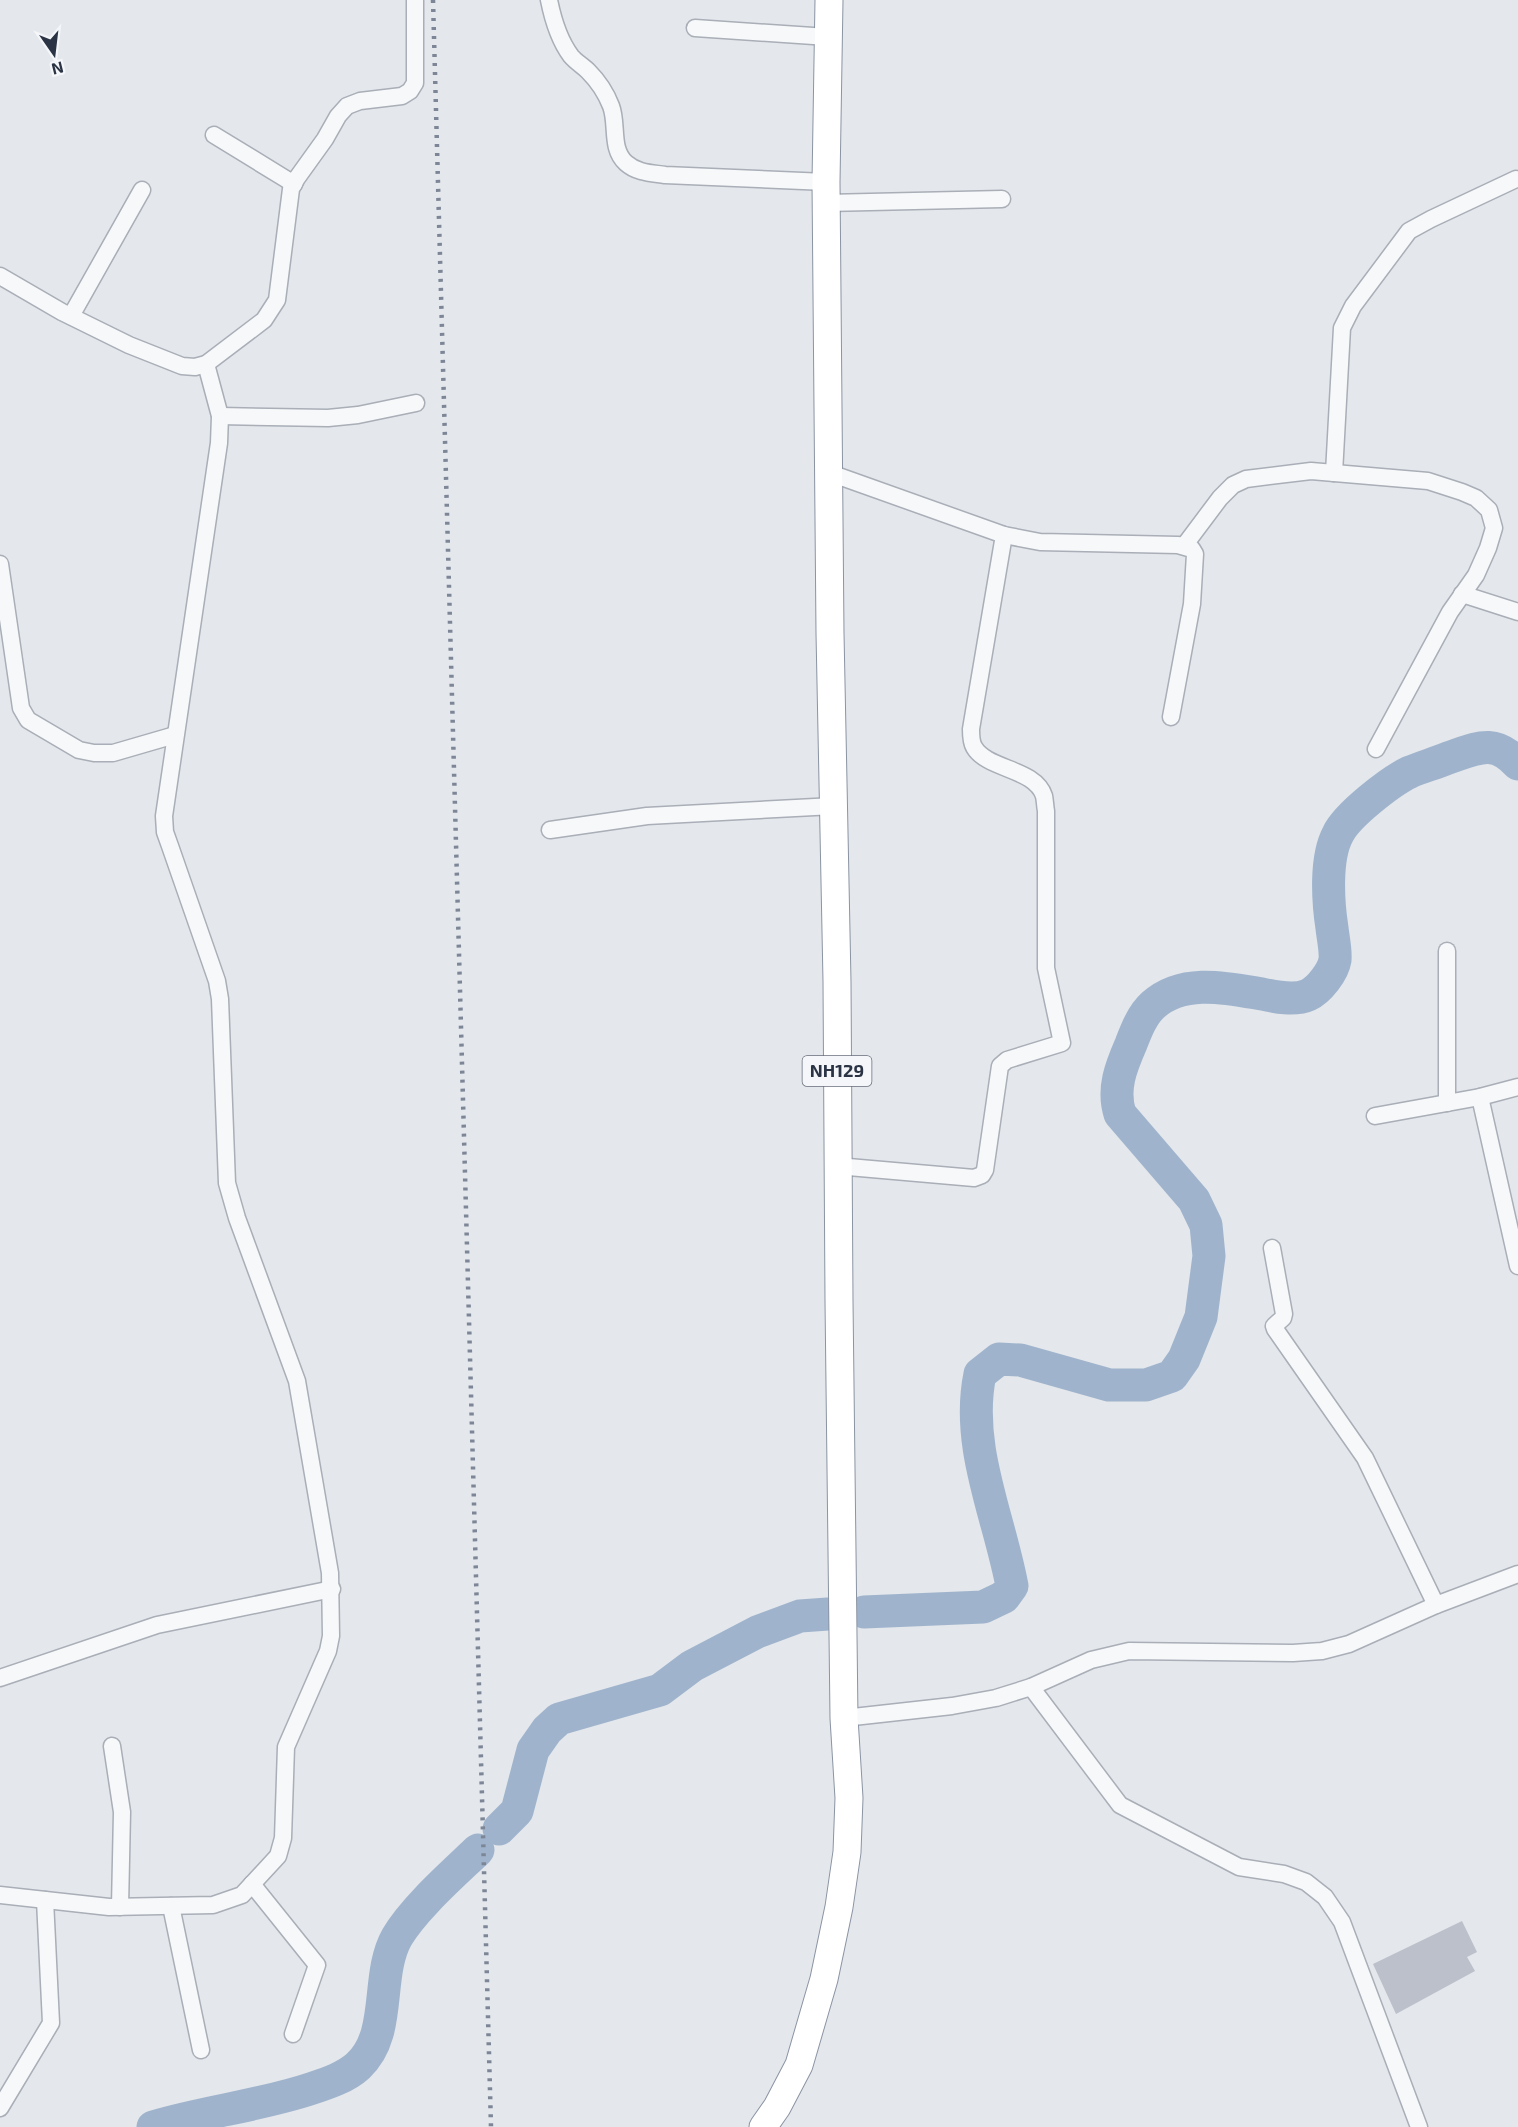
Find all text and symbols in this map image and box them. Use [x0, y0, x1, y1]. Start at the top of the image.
north arrow [24, 24, 84, 84]
text: N [50, 58, 66, 80]
road number: NH129 [802, 1056, 872, 1086]

